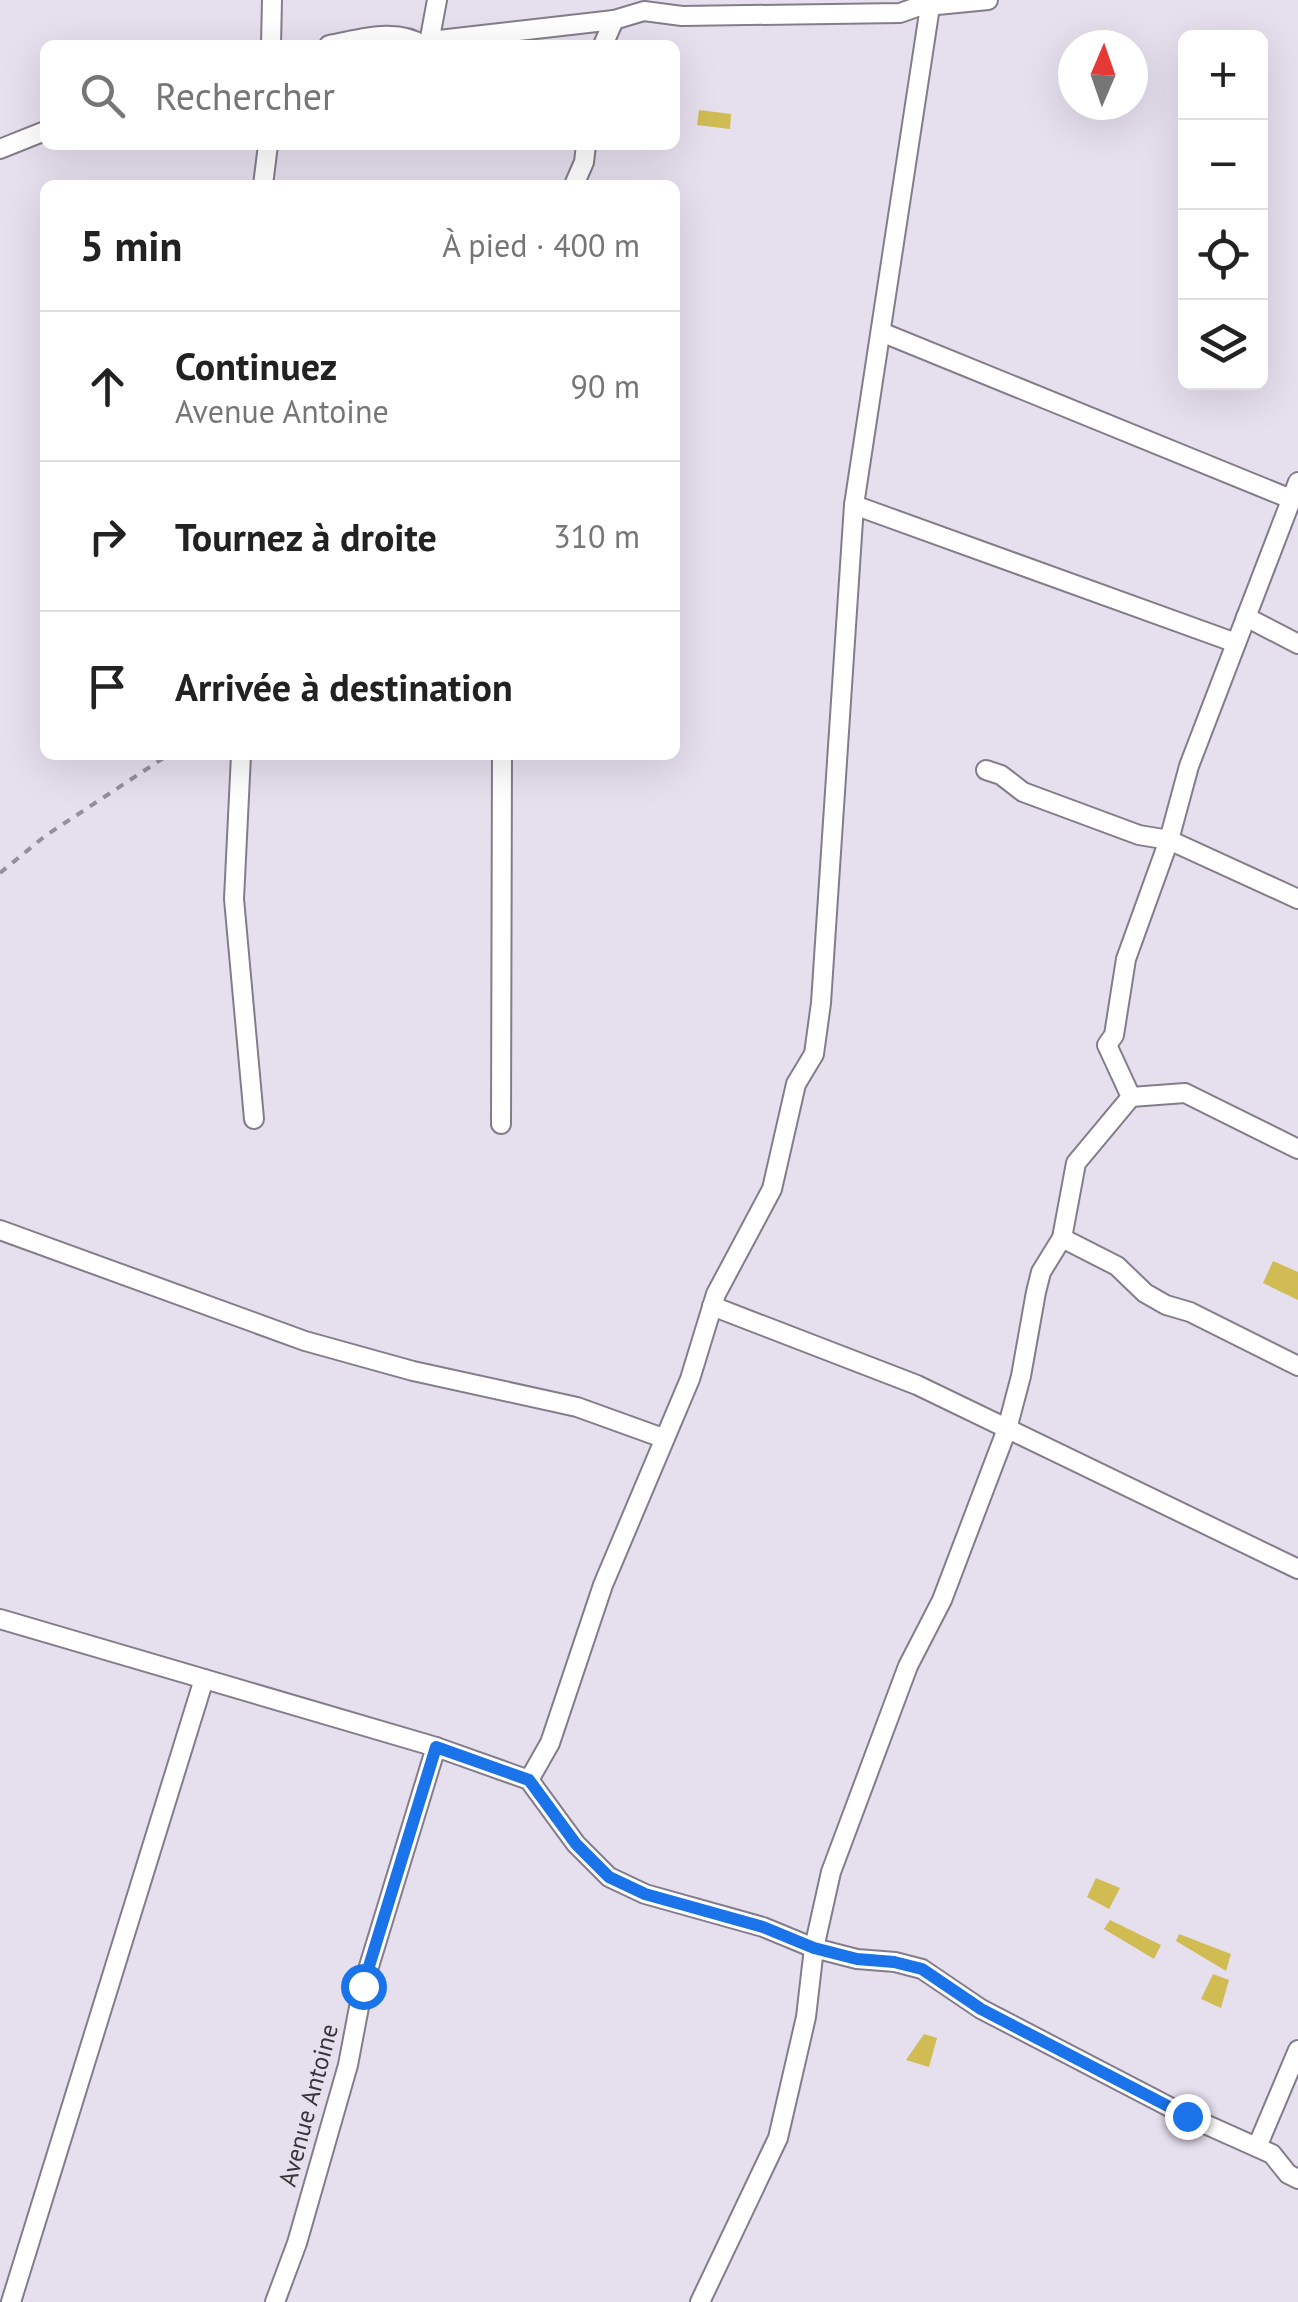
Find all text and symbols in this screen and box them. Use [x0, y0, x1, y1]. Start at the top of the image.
north arrow [1058, 30, 1148, 120]
map controls [1178, 30, 1268, 390]
button: + [1178, 30, 1268, 120]
search box [40, 40, 680, 150]
icon: search [75, 68, 130, 123]
text: Rechercher [155, 71, 335, 120]
button: − [1178, 120, 1268, 210]
button: locate [1178, 210, 1268, 300]
text: 5 min [80, 218, 182, 273]
text: À pied · 400 m [442, 224, 640, 266]
button: layers [1178, 300, 1268, 390]
text: Continuez [175, 341, 337, 390]
icon: ahead [80, 359, 135, 414]
text: 90 m [571, 365, 640, 407]
text: Avenue Antoine [175, 390, 389, 432]
icon: right [80, 509, 135, 564]
text: Tournez à droite [175, 512, 437, 561]
text: 310 m [553, 515, 640, 557]
icon: arrive [80, 659, 135, 714]
text: Arrivée à destination [175, 662, 513, 711]
route start [341, 1964, 387, 2010]
street label: Avenue Antoine [271, 2020, 345, 2190]
route end [1165, 2094, 1211, 2140]

